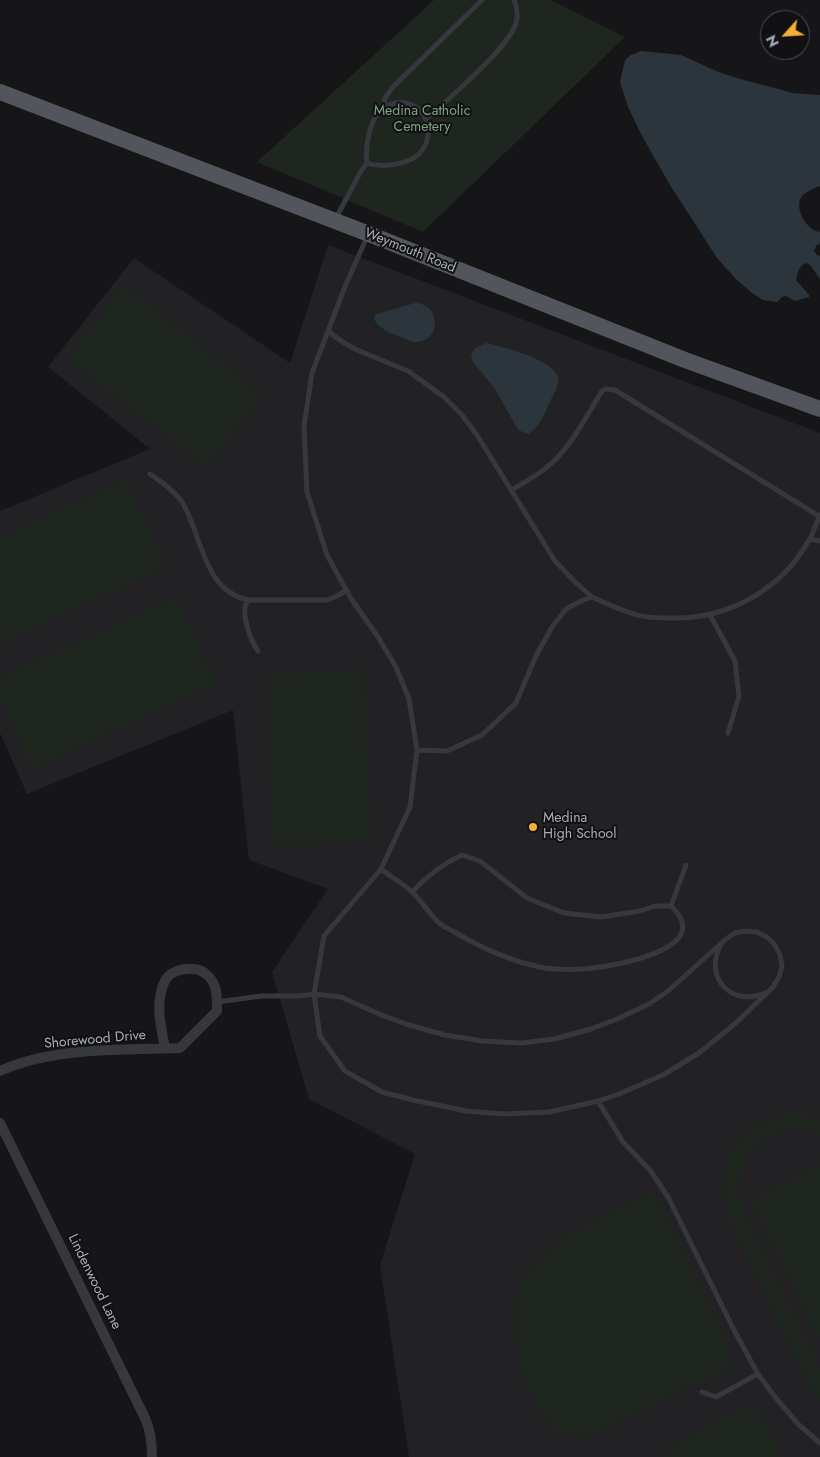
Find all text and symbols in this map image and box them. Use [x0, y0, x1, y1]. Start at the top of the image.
north arrow [760, 10, 810, 60]
text: N [761, 32, 784, 51]
park label: Medina Catholic Cemetery [374, 104, 470, 136]
street label: Weymouth Road [362, 225, 458, 277]
place label: Medina High School [543, 811, 616, 844]
marker: Medina High School [527, 821, 539, 833]
street label: Shorewood Drive [43, 1027, 147, 1053]
street label: Lindenwood Lane [64, 1232, 124, 1332]

